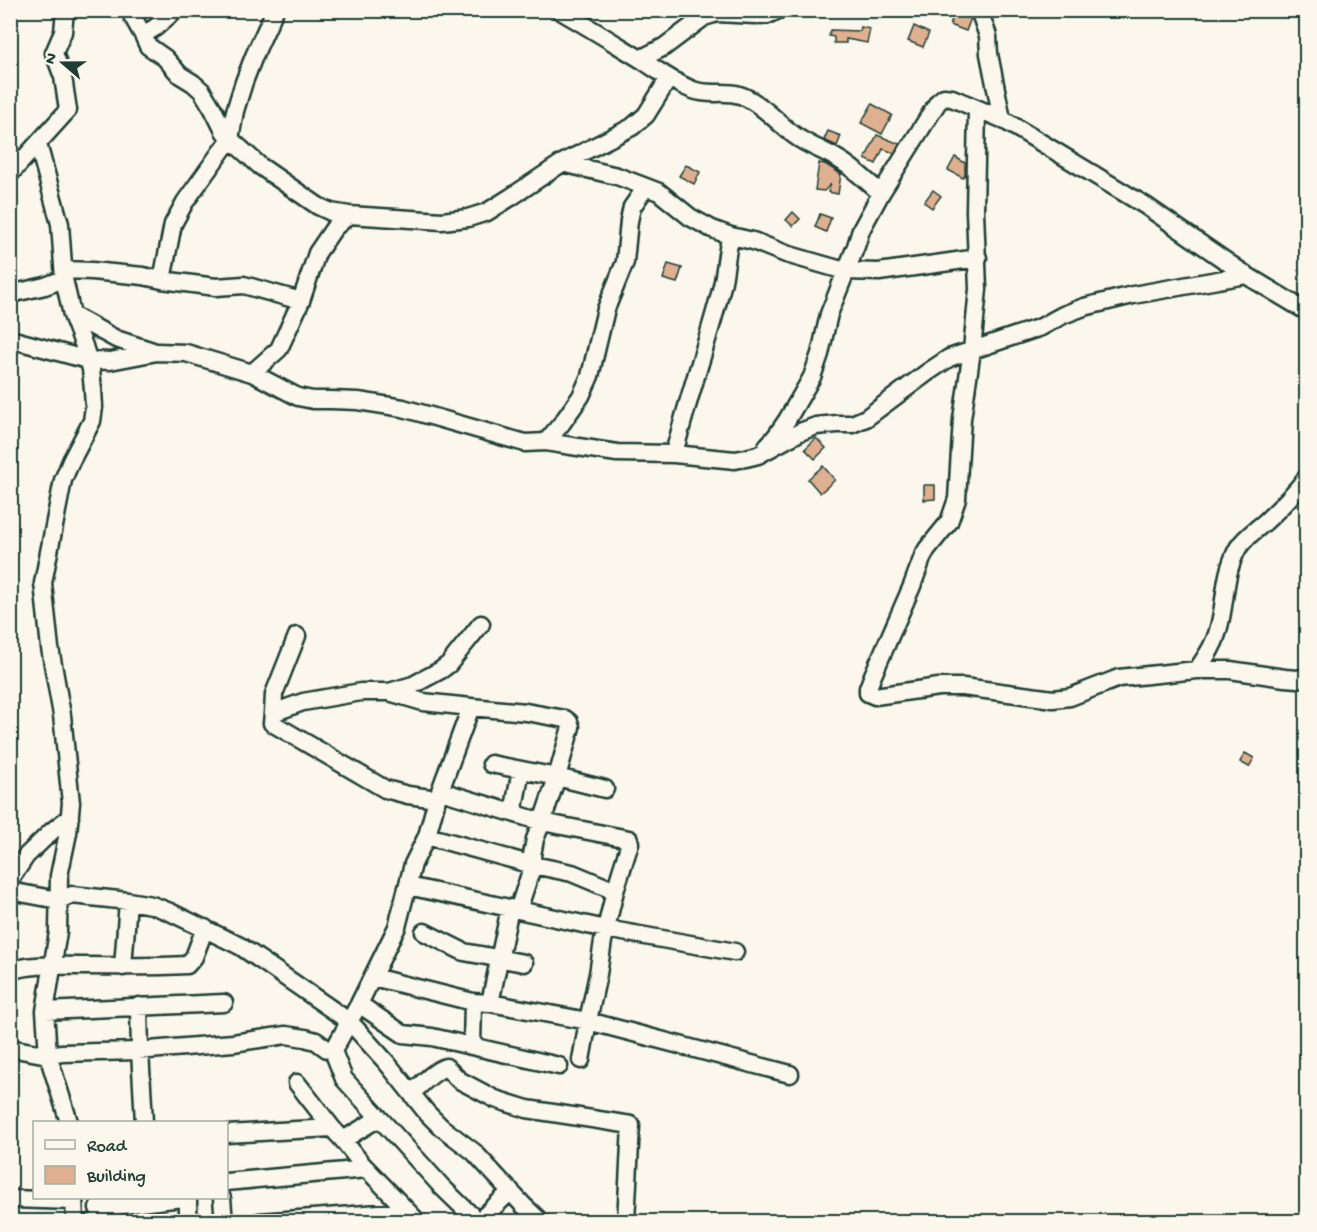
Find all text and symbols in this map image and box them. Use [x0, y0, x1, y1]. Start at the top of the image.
north arrow [33, 33, 93, 93]
text: N [41, 50, 63, 67]
legend [33, 1121, 228, 1199]
text: Road [87, 1137, 128, 1158]
text: Building [86, 1167, 146, 1188]

